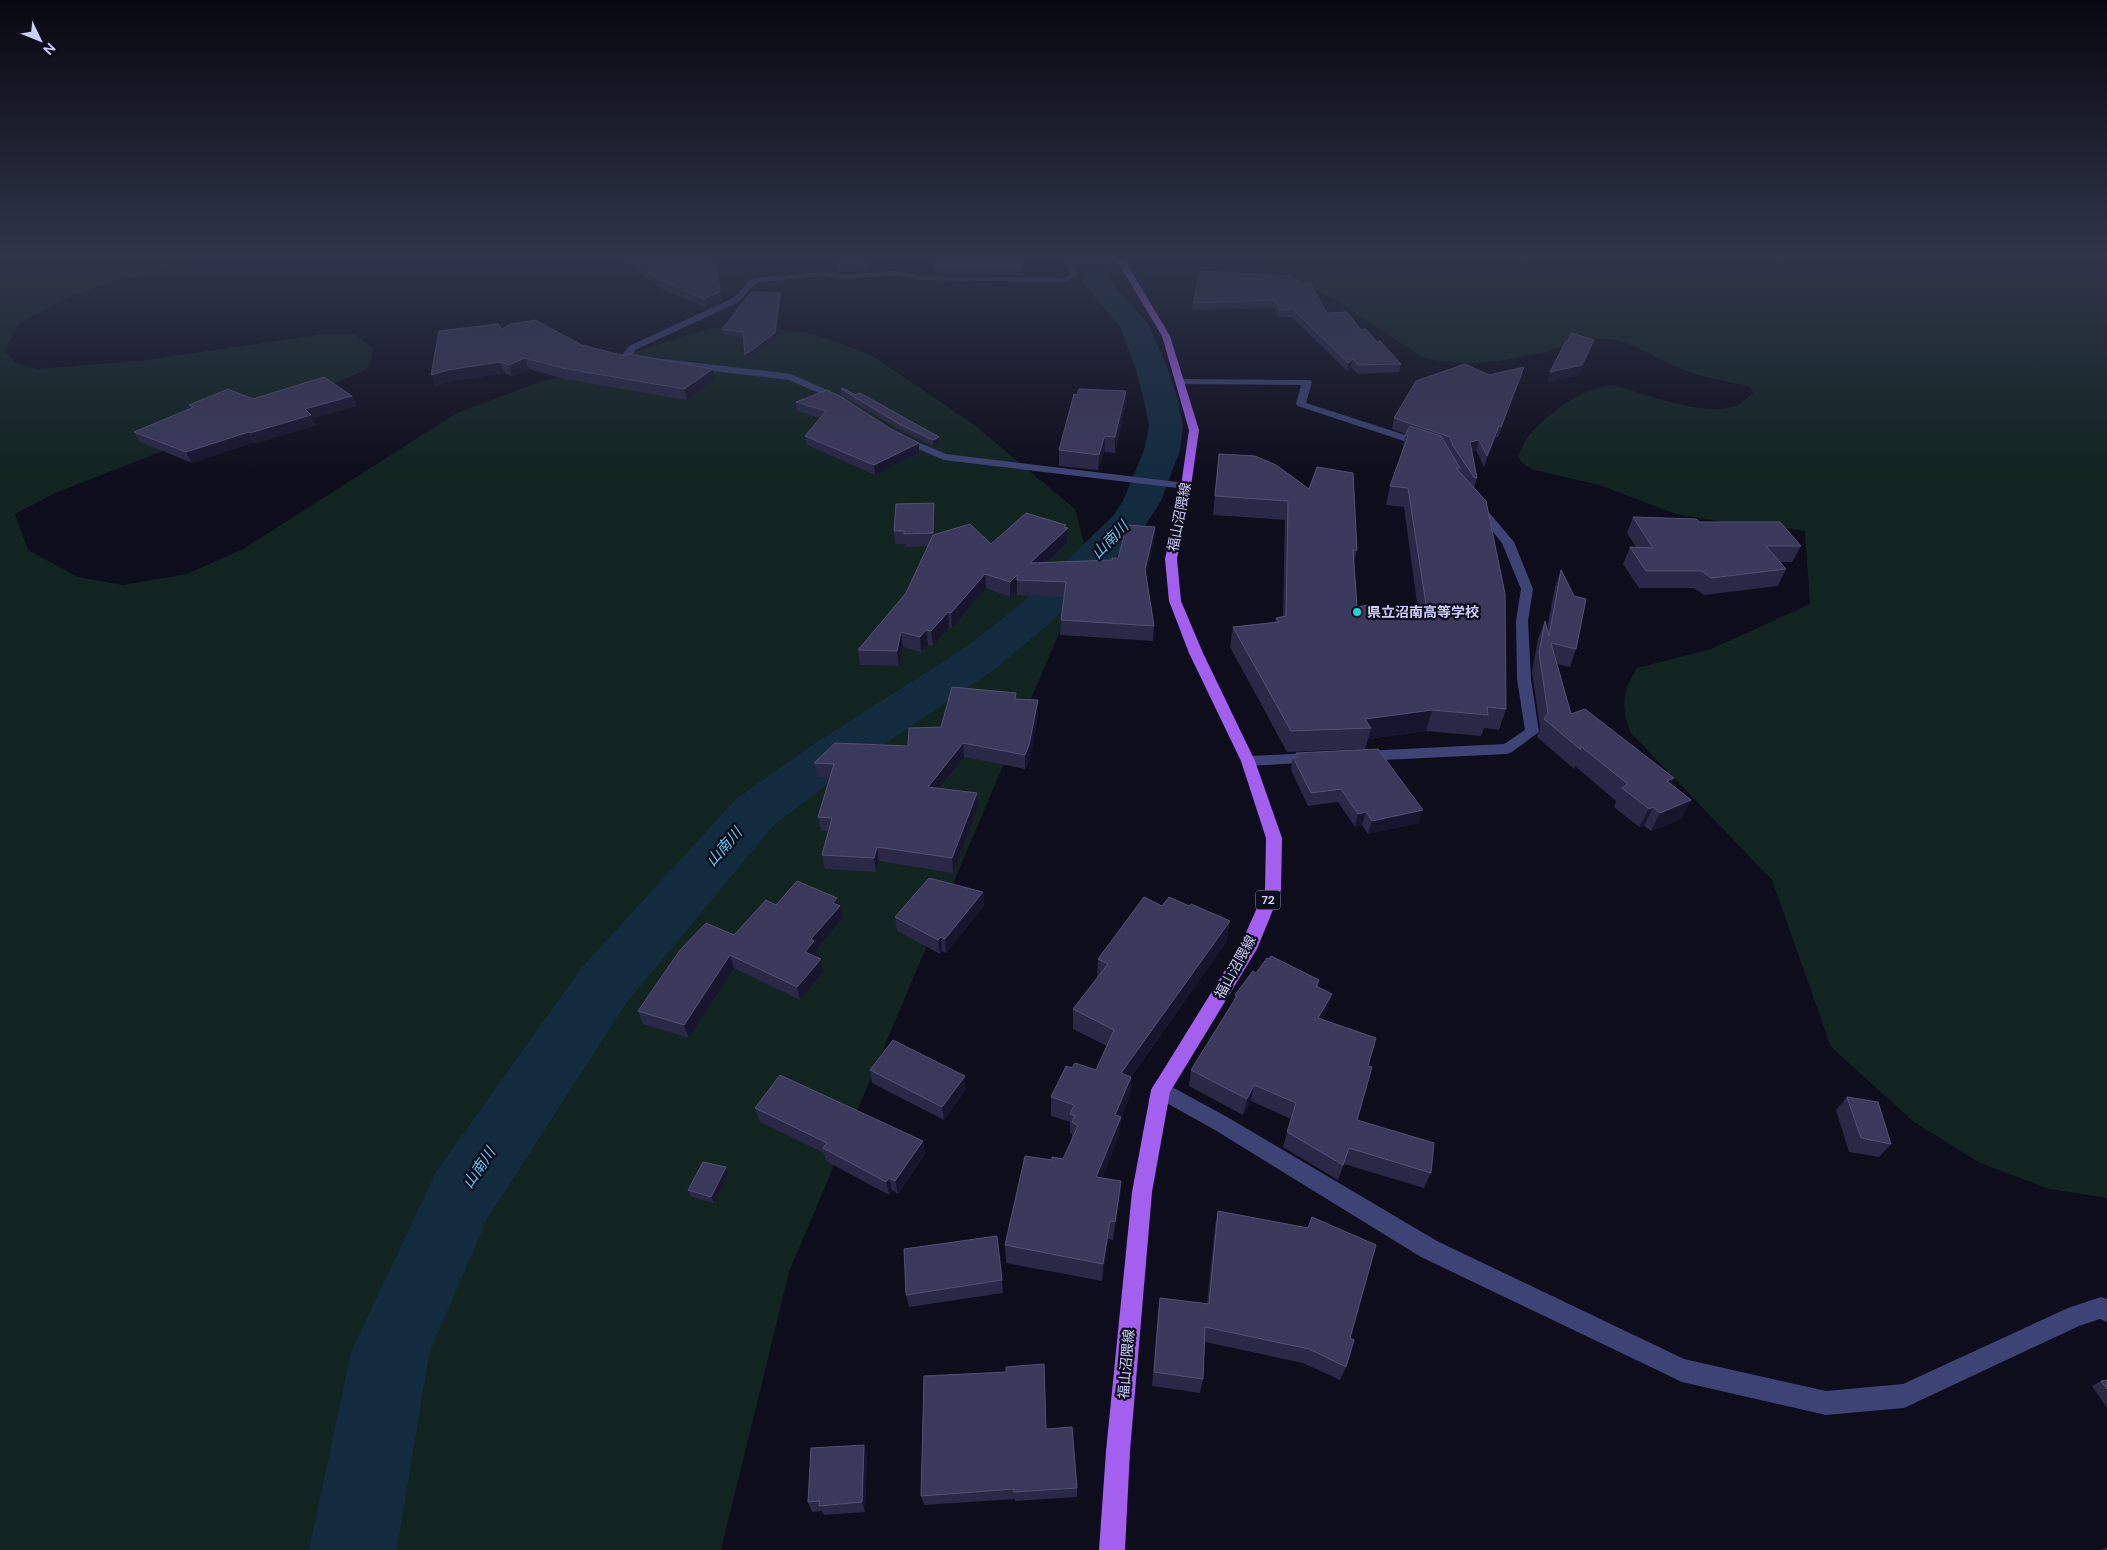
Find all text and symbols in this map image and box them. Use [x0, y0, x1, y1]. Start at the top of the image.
north arrow [15, 15, 65, 65]
text: N [39, 39, 60, 59]
street label: 福山沼隈線 [1163, 481, 1195, 553]
water label: 山南川 [1087, 515, 1134, 563]
place label: 県立沼南高等学校 [1367, 603, 1479, 621]
marker: 県立沼南高等学校 [1351, 606, 1363, 618]
water label: 山南川 [702, 822, 748, 871]
road number: 72 [1256, 890, 1280, 910]
street label: 福山沼隈線 [1210, 932, 1260, 1002]
water label: 山南川 [458, 1142, 501, 1192]
street label: 福山沼隈線 [1114, 1328, 1138, 1400]

